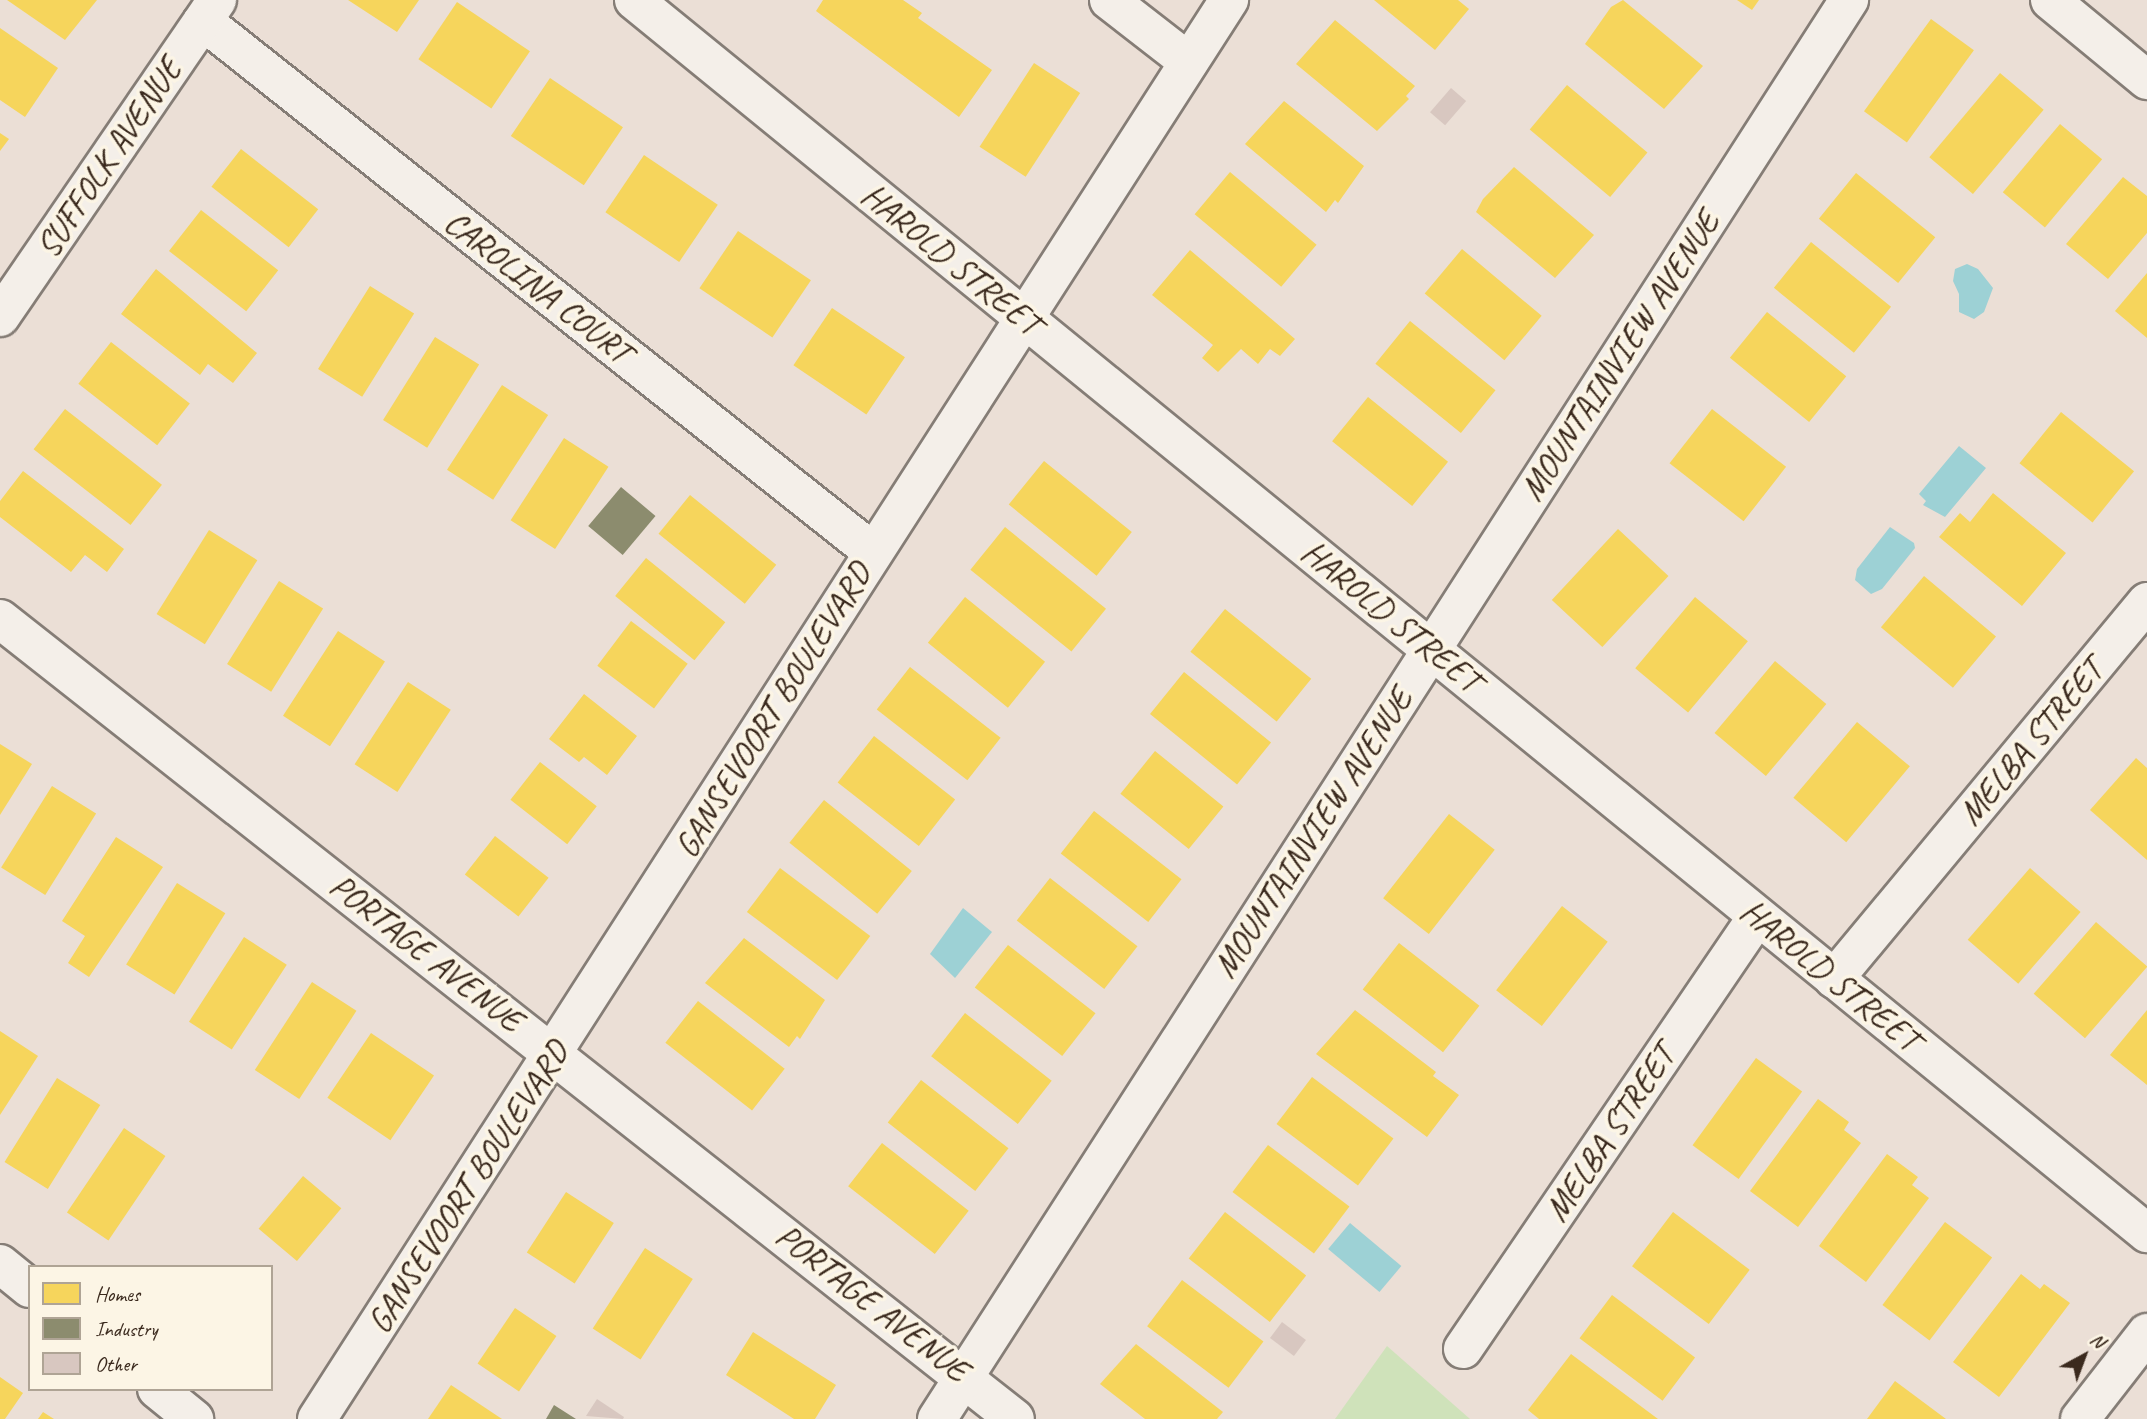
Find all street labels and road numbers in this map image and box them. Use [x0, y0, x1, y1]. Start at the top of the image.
street label: SUFFOLK AVENUE [27, 51, 191, 265]
street label: HAROLD STREET [853, 174, 1049, 344]
street label: CAROLINA COURT [436, 201, 640, 373]
street label: MOUNTAINVIEW AVENUE [1511, 204, 1729, 508]
street label: HAROLD STREET [1293, 531, 1489, 701]
street label: GANSEVOORT BOULEVARD [665, 555, 881, 865]
street label: MELBA STREET [1949, 650, 2113, 834]
street label: MOUNTAINVIEW AVENUE [1204, 681, 1422, 985]
street label: PORTAGE AVENUE [321, 865, 531, 1041]
street label: HAROLD STREET [1732, 890, 1928, 1060]
street label: GANSEVOORT BOULEVARD [358, 1034, 578, 1340]
street label: MELBA STREET [1535, 1036, 1685, 1230]
street label: PORTAGE AVENUE [767, 1215, 977, 1391]

